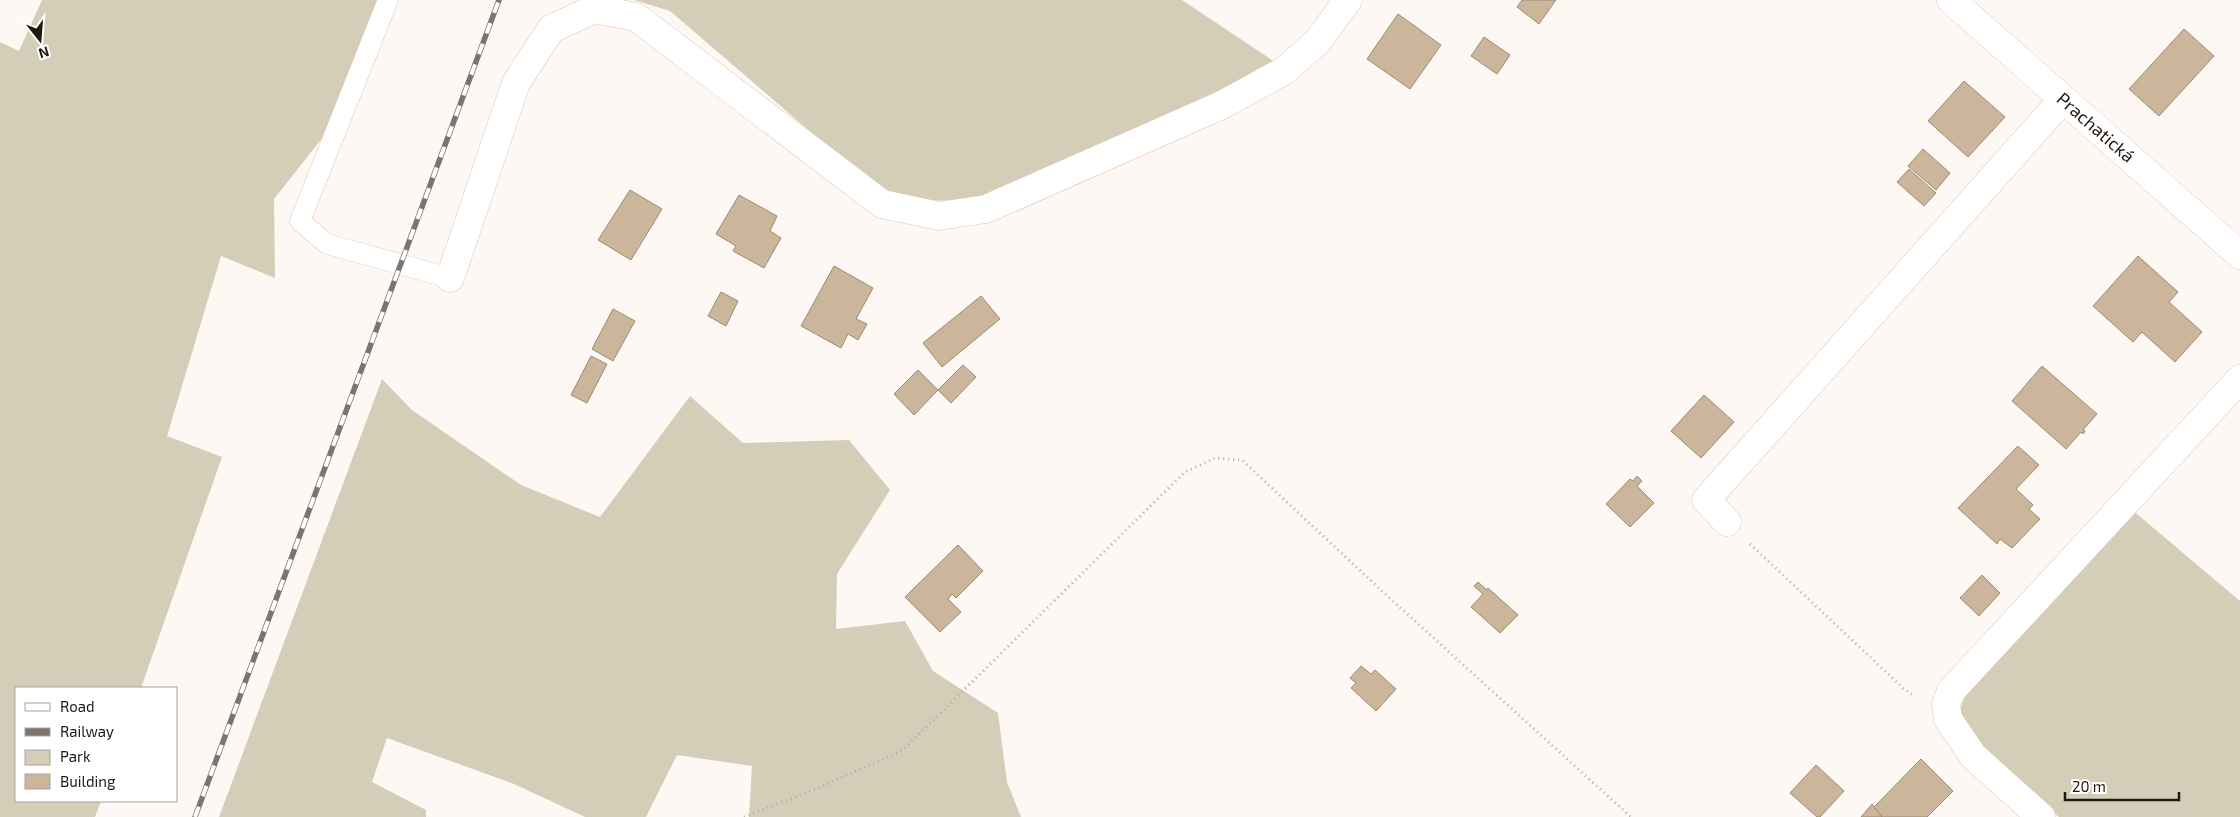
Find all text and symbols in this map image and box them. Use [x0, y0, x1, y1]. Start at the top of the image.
north arrow [15, 15, 65, 65]
text: N [37, 43, 51, 63]
street label: Prachatická [2053, 87, 2139, 167]
legend [15, 687, 178, 802]
text: Road [60, 697, 95, 715]
text: Railway [60, 722, 114, 740]
text: Park [60, 747, 91, 765]
scale bar [2065, 770, 2179, 802]
text: Building [60, 772, 116, 790]
text: 20 m [2072, 777, 2106, 795]

